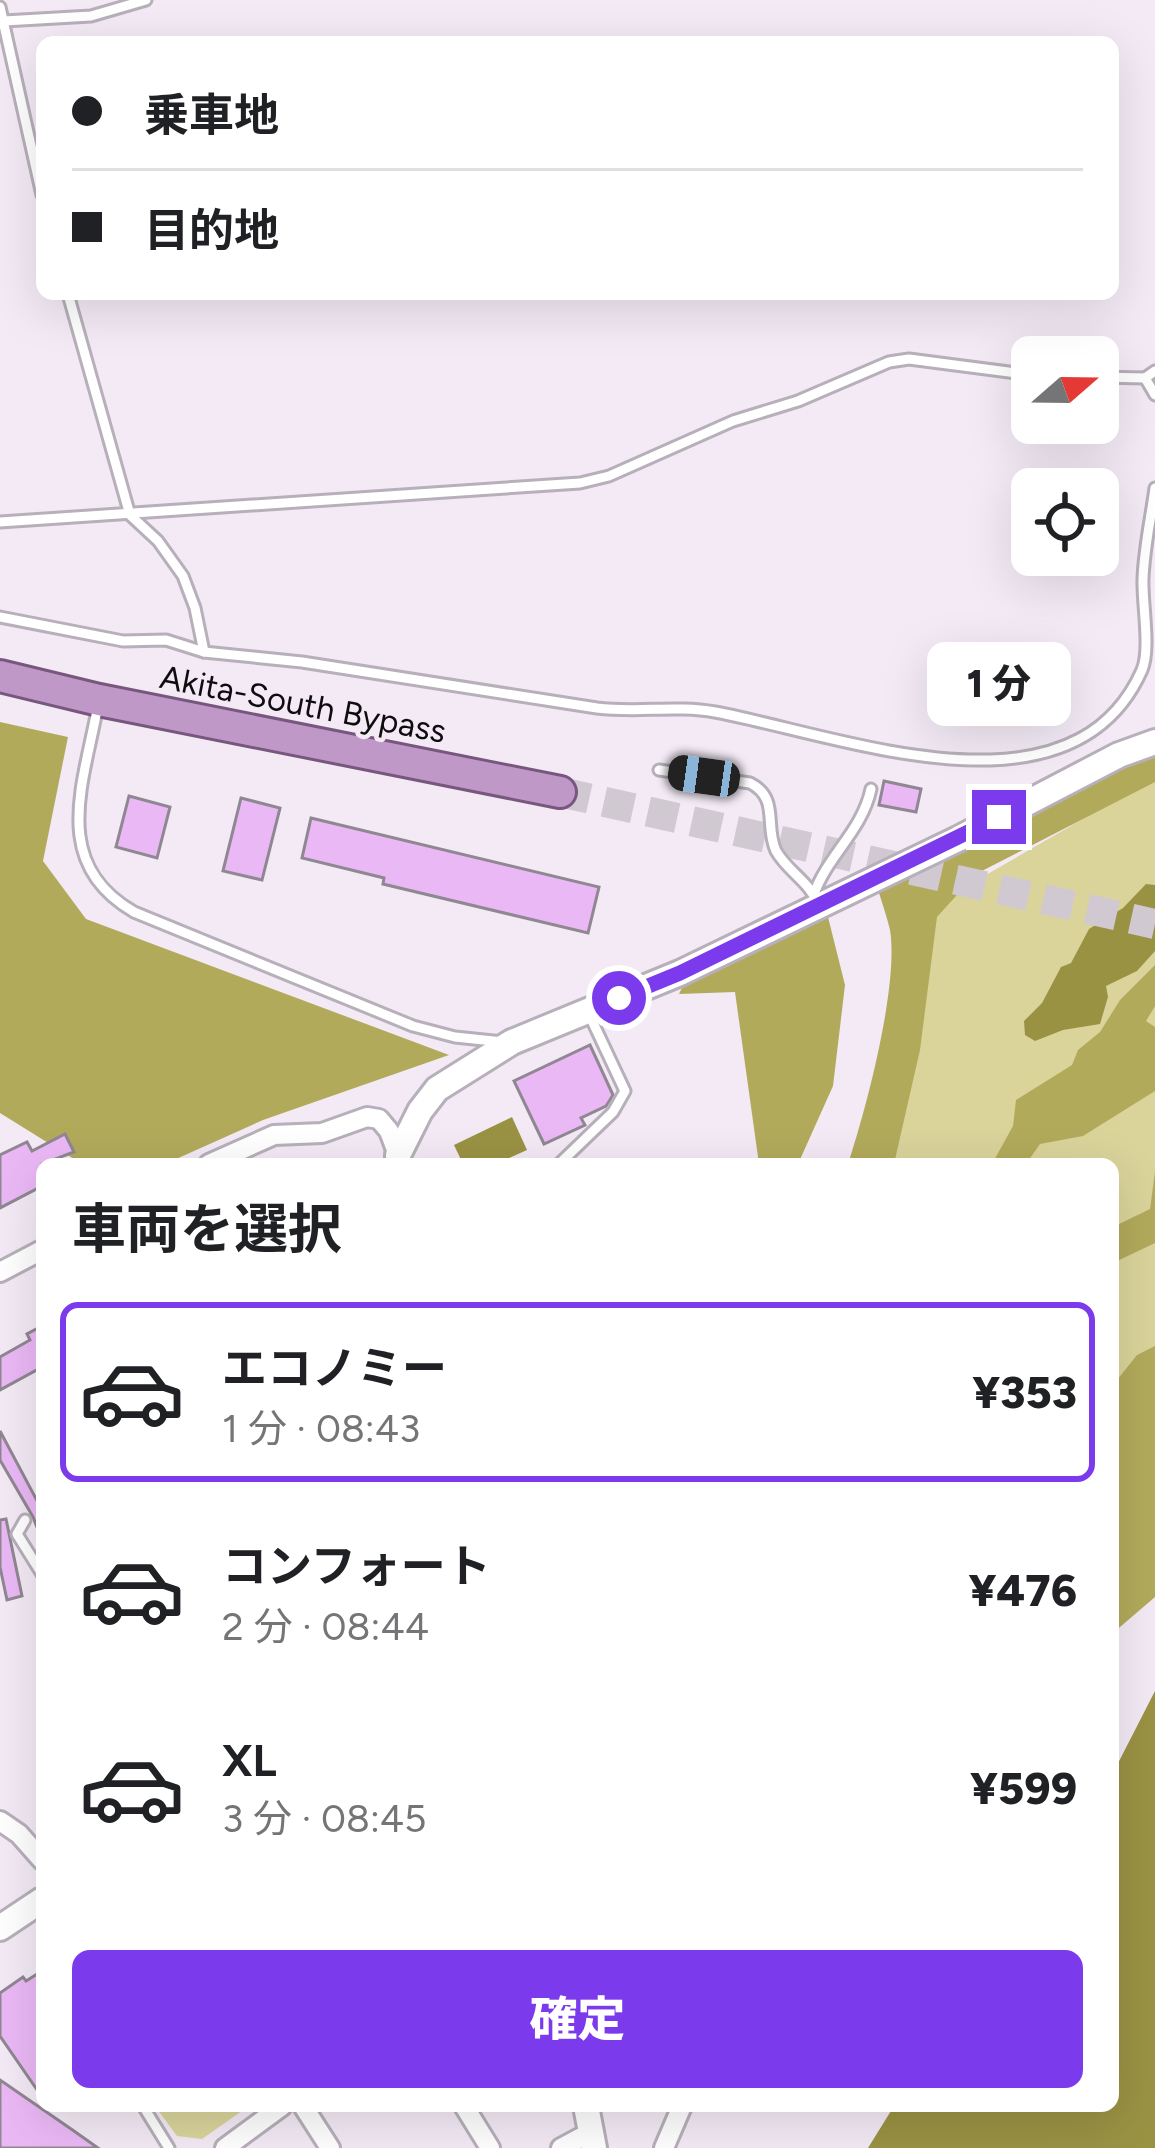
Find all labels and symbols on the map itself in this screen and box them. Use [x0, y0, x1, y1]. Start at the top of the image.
north arrow [1011, 336, 1119, 444]
callout: 1 分 [927, 643, 1071, 727]
street label: Akita-South Bypass [157, 657, 449, 751]
car [666, 753, 742, 799]
route end [972, 790, 1026, 844]
route start [592, 971, 646, 1025]

